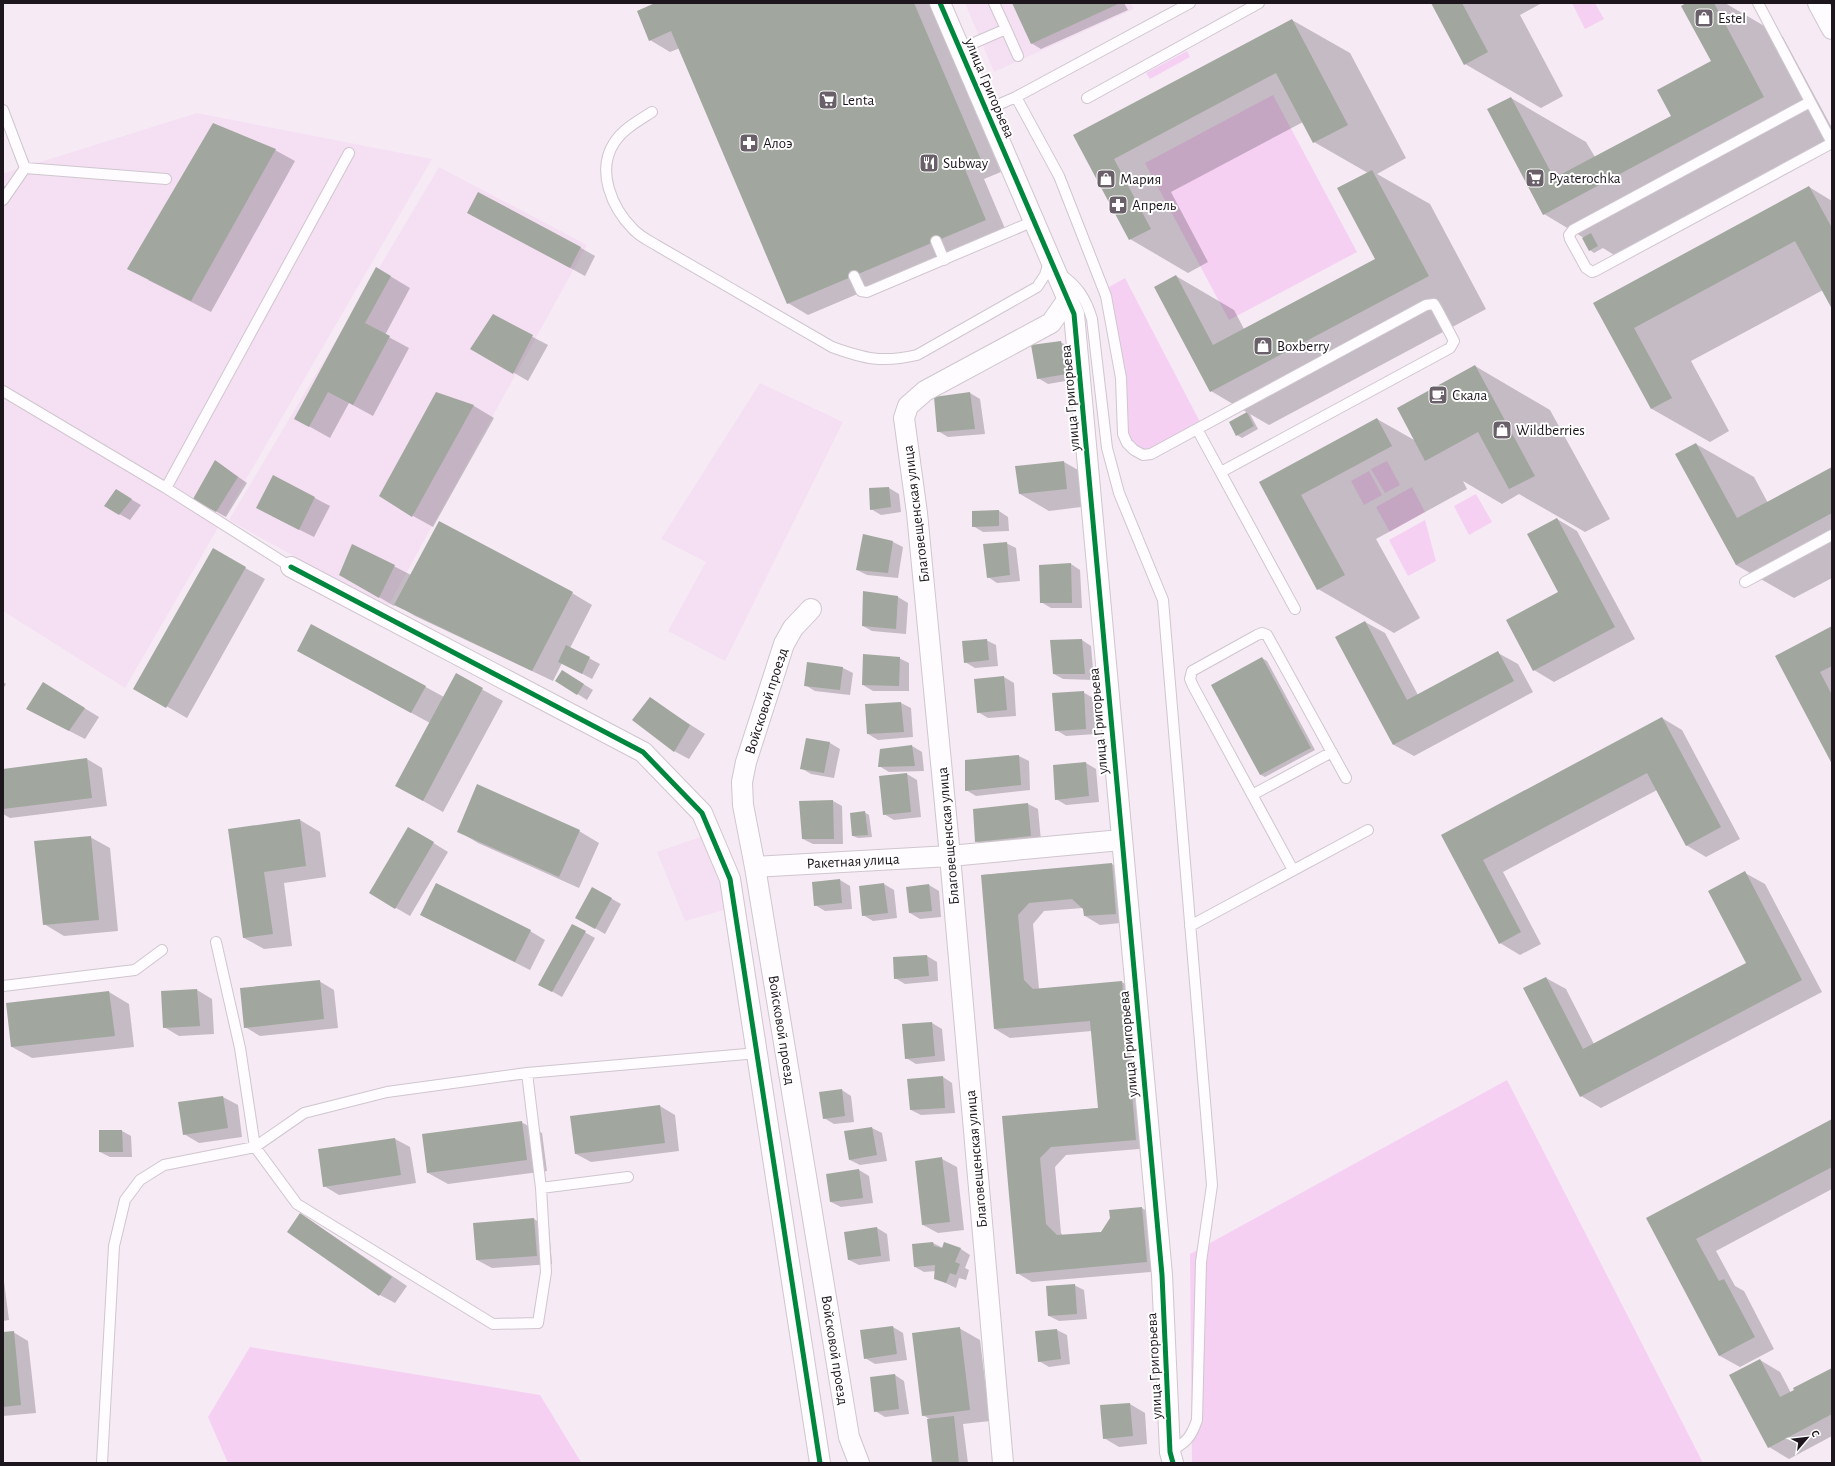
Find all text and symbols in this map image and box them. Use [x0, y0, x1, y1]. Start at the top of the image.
shop icon: Estel [1693, 7, 1715, 29]
place label: Estel [1718, 11, 1746, 26]
street label: улица Григорьева [961, 35, 1017, 140]
supermarket icon: Lenta [817, 89, 839, 111]
place label: Lenta [842, 93, 874, 108]
pharmacy icon: Алоэ [738, 132, 760, 154]
place label: Алоэ [763, 136, 793, 151]
restaurant icon: Subway [918, 152, 940, 174]
place label: Subway [943, 156, 989, 171]
supermarket icon: Pyaterochka [1524, 167, 1546, 189]
shop icon: Мария [1095, 168, 1117, 190]
place label: Pyaterochka [1549, 171, 1621, 186]
place label: Мария [1120, 172, 1161, 187]
pharmacy icon: Апрель [1107, 194, 1129, 216]
place label: Апрель [1132, 198, 1177, 213]
shop icon: Boxberry [1252, 335, 1274, 357]
place label: Boxberry [1277, 339, 1330, 354]
street label: улица Григорьева [1058, 344, 1083, 453]
cafe icon: Скала [1427, 384, 1449, 406]
place label: Скала [1452, 388, 1488, 403]
shop icon: Wildberries [1491, 419, 1513, 441]
place label: Wildberries [1516, 423, 1585, 438]
street label: Благовещенская улица [901, 444, 932, 583]
street label: Войсковой проезд [742, 646, 791, 756]
street label: улица Григорьева [1086, 667, 1111, 776]
street label: Благовещенская улица [935, 766, 962, 905]
street label: Ракетная улица [806, 852, 900, 871]
street label: Войсковой проезд [765, 974, 798, 1086]
street label: улица Григорьева [1116, 990, 1141, 1099]
street label: Благовещенская улица [963, 1089, 990, 1228]
street label: Войсковой проезд [818, 1294, 851, 1406]
street label: улица Григорьева [1144, 1312, 1165, 1421]
north arrow [1787, 1418, 1827, 1458]
text: С [1809, 1428, 1822, 1439]

